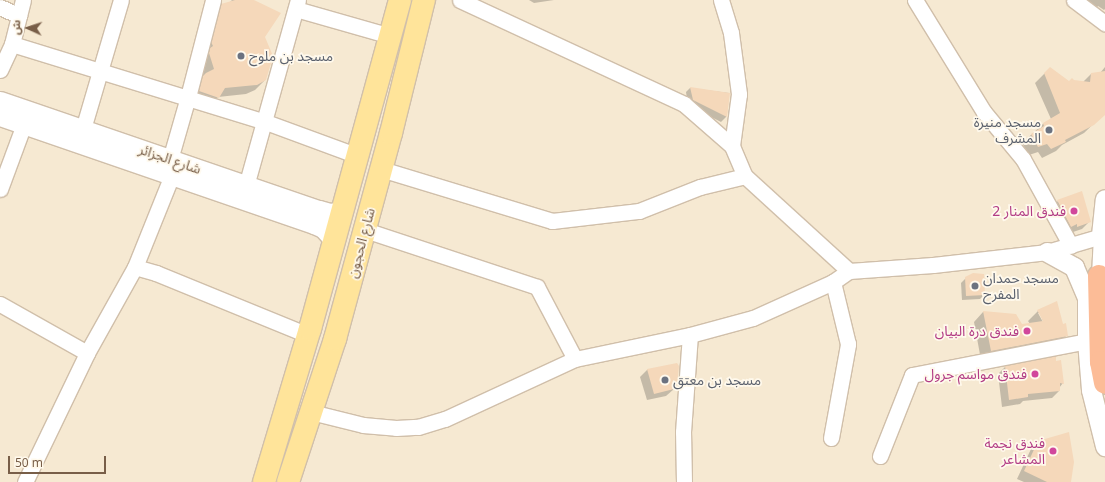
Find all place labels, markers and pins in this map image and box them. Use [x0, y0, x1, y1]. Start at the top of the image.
place label: مسجد بن ملوح [249, 48, 333, 64]
marker: مسجد بن ملوح [236, 51, 246, 61]
place label: مسجد منيرة المشرف [974, 114, 1041, 146]
marker: مسجد منيرة المشرف [1044, 125, 1054, 135]
place label: فندق المنار 2 [992, 203, 1066, 219]
marker: فندق المنار 2 [1069, 206, 1079, 216]
place label: مسجد حمدان المفرح [983, 270, 1059, 302]
marker: مسجد حمدان المفرح [970, 281, 980, 291]
place label: فندق درة البيان [935, 323, 1019, 339]
marker: فندق درة البيان [1022, 326, 1032, 336]
place label: فندق مواسم جرول [924, 366, 1027, 382]
marker: فندق مواسم جرول [1030, 369, 1040, 379]
place label: مسجد بن معتق [673, 372, 761, 388]
marker: مسجد بن معتق [660, 375, 670, 385]
place label: فندق نجمة المشاعر [984, 435, 1045, 468]
marker: فندق نجمة المشاعر [1048, 446, 1058, 456]

